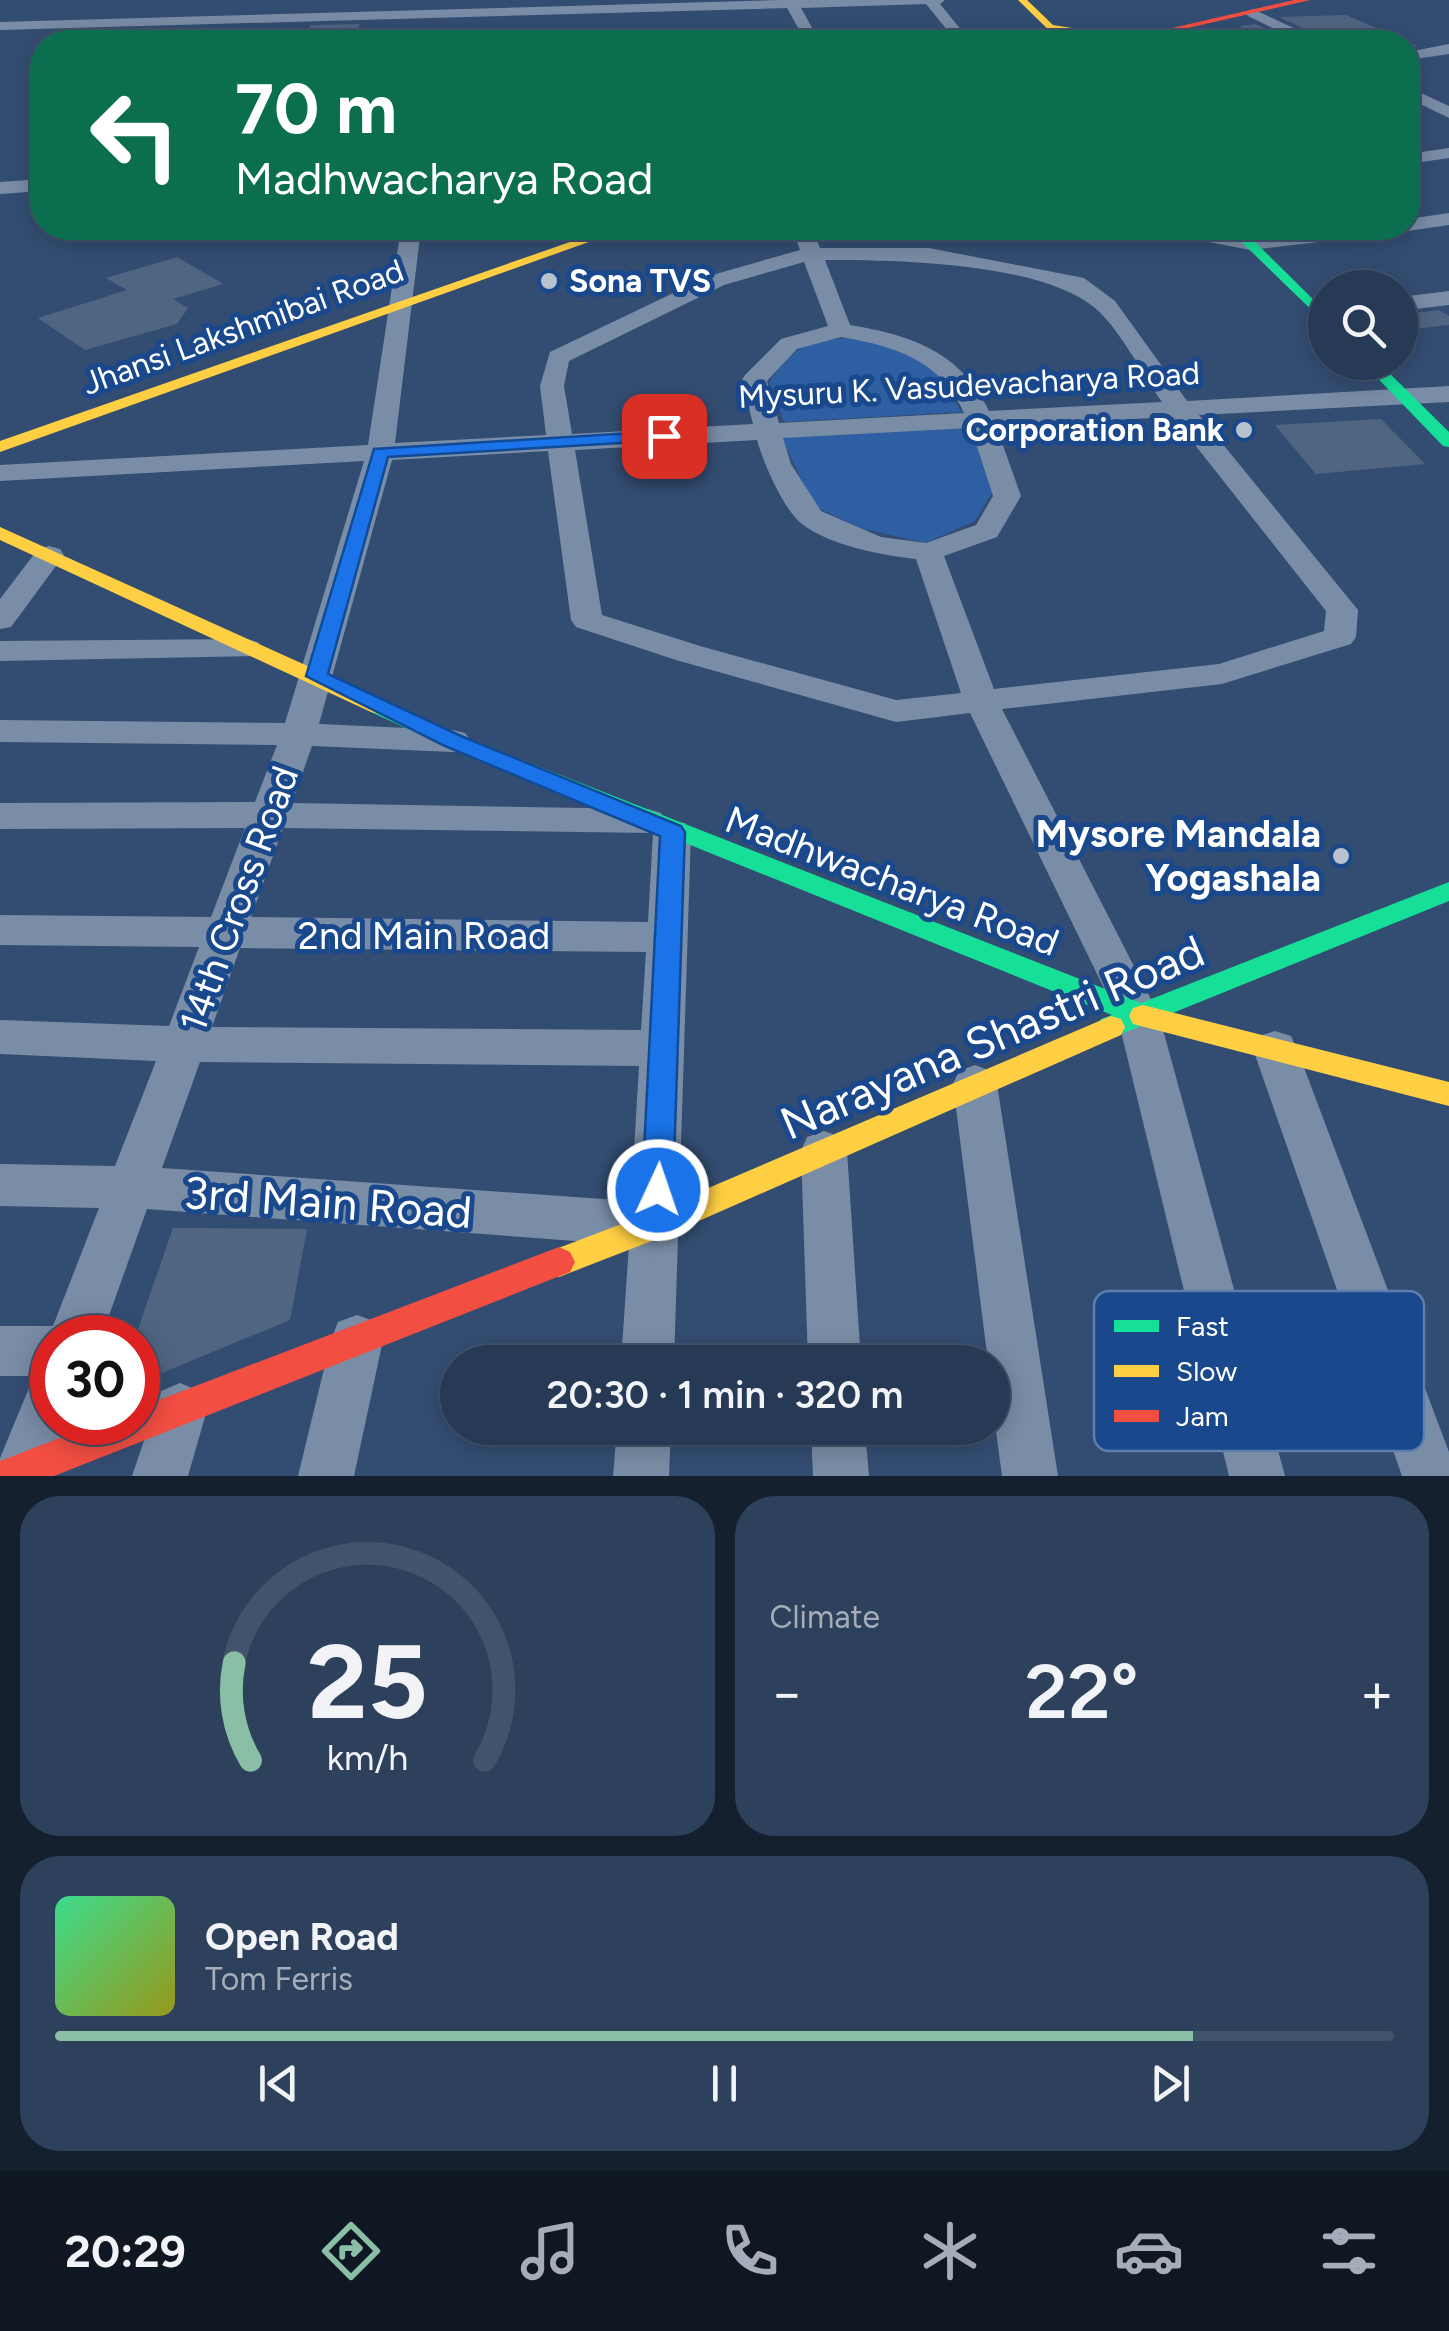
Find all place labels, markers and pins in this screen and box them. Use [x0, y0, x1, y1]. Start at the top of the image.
place label: Sona TVS [569, 262, 711, 300]
marker: Sona TVS [538, 270, 560, 292]
pin [622, 394, 707, 479]
place label: Corporation Bank [965, 411, 1225, 449]
marker: Corporation Bank [1233, 419, 1255, 441]
place label: Mysore Mandala Yogashala [1035, 811, 1321, 901]
marker: Mysore Mandala Yogashala [1330, 845, 1352, 867]

